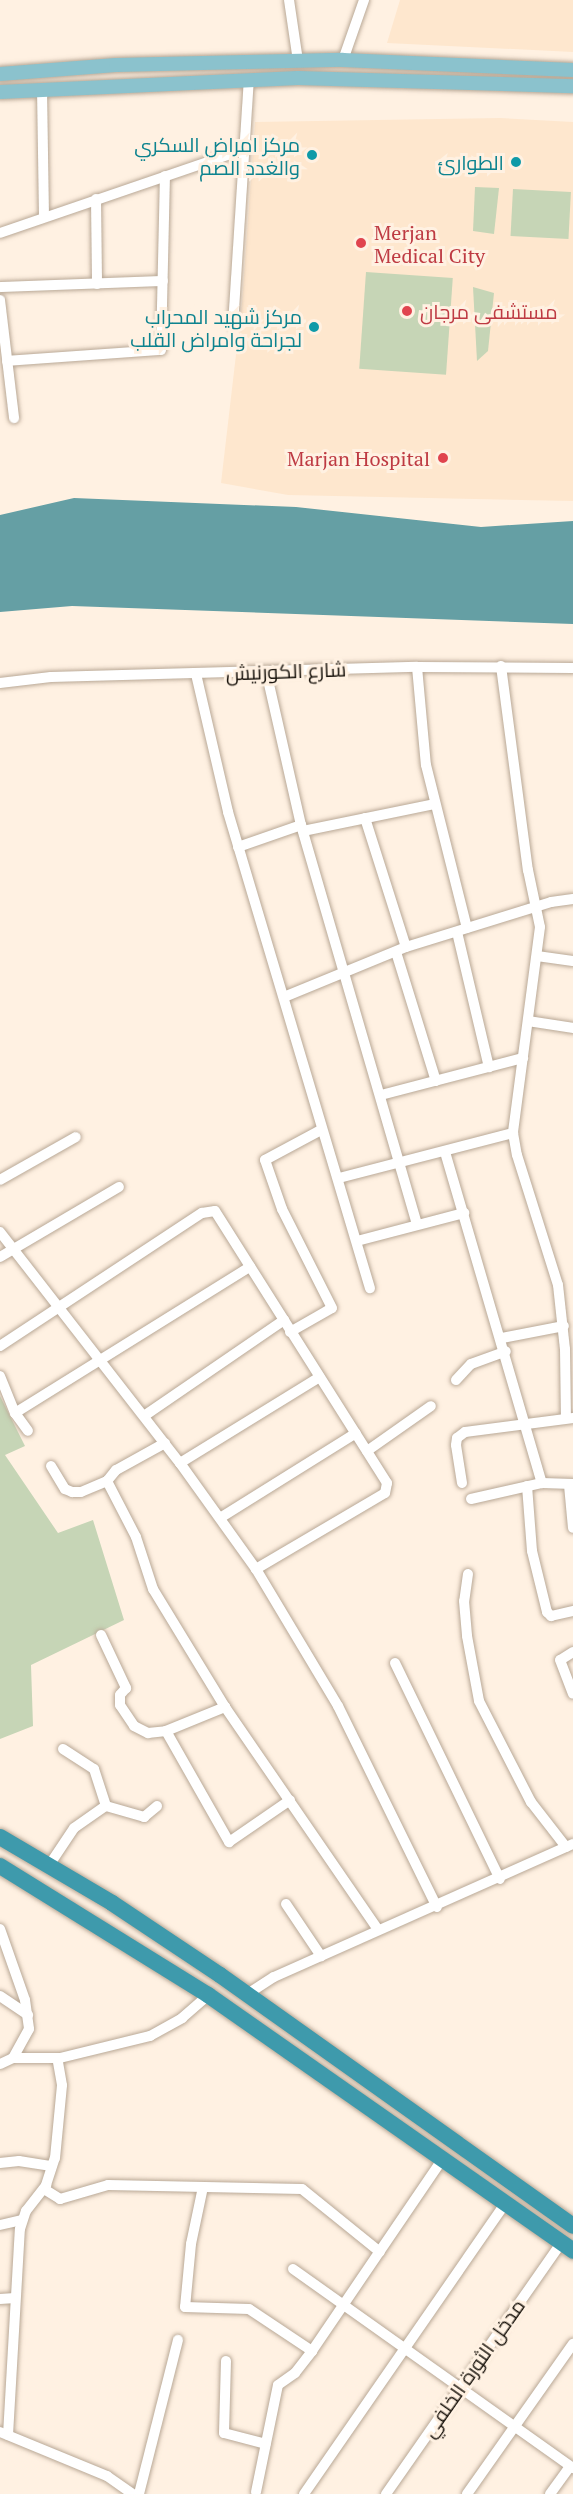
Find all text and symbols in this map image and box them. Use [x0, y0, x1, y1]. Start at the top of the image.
place label: مركز امراض السكري والغدد الصم [134, 132, 300, 179]
marker: مركز امراض السكري والغدد الصم [305, 148, 319, 162]
place label: الطوارئ [438, 150, 504, 174]
marker: الطوارئ [509, 155, 523, 169]
place label: Merjan Medical City [374, 220, 485, 267]
marker: Merjan Medical City [352, 234, 370, 252]
place label: مستشفى مرجان [420, 299, 558, 323]
marker: مستشفى مرجان [398, 302, 416, 320]
place label: مركز شهيد المحراب لجراحة وامراض القلب [130, 304, 302, 351]
marker: مركز شهيد المحراب لجراحة وامراض القلب [307, 320, 321, 334]
place label: Marjan Hospital [287, 446, 430, 470]
marker: Marjan Hospital [434, 449, 452, 467]
street label: شارع الكورنيش [225, 657, 347, 685]
street label: مدخل الثورة الخلفي [416, 2294, 530, 2442]

